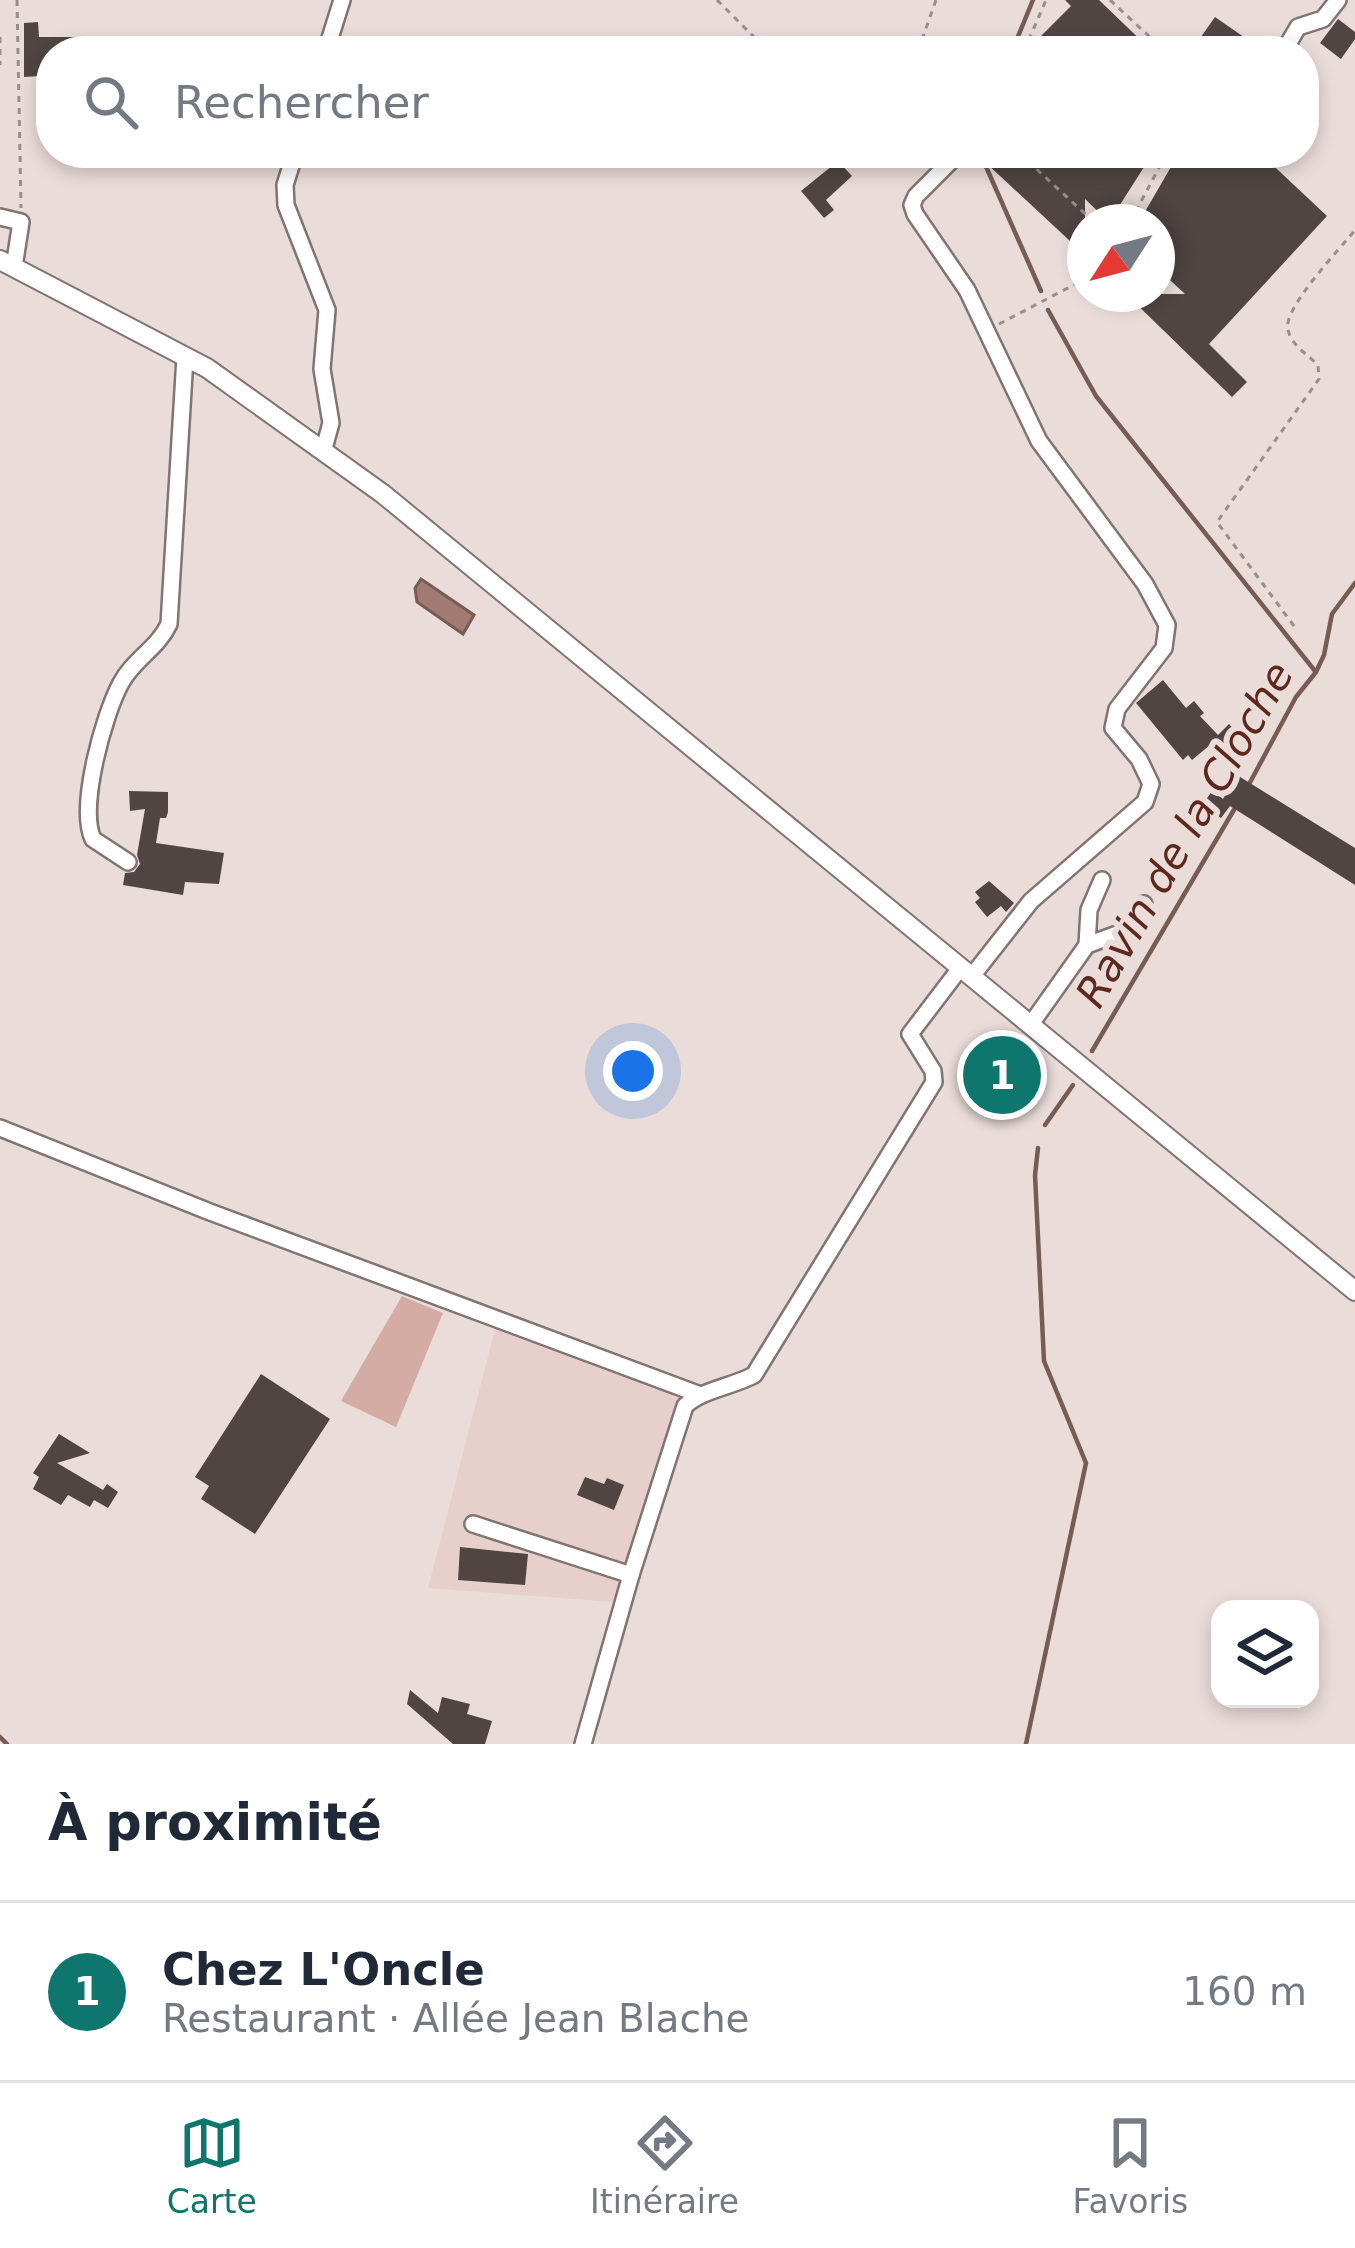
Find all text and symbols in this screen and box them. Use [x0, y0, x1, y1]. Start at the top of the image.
search box [36, 36, 1319, 168]
icon: search [78, 69, 144, 135]
text: Rechercher [174, 76, 429, 129]
north arrow [1067, 204, 1175, 312]
water label: Ravin de la Cloche [1066, 653, 1303, 1015]
pin: 1 [963, 1030, 1041, 1120]
your location [603, 1041, 663, 1101]
map controls [1211, 1600, 1319, 1708]
button: layers [1211, 1600, 1319, 1708]
text: À proximité [48, 1793, 382, 1852]
text: Chez L'Oncle [162, 1943, 485, 1996]
text: 1 [73, 1969, 101, 2014]
text: 160 m [1182, 1969, 1307, 2014]
text: Restaurant · Allée Jean Blache [162, 1996, 750, 2041]
tab: Carte [167, 2110, 257, 2221]
tab: Itinéraire [590, 2110, 739, 2221]
tab: Favoris [1072, 2110, 1188, 2221]

